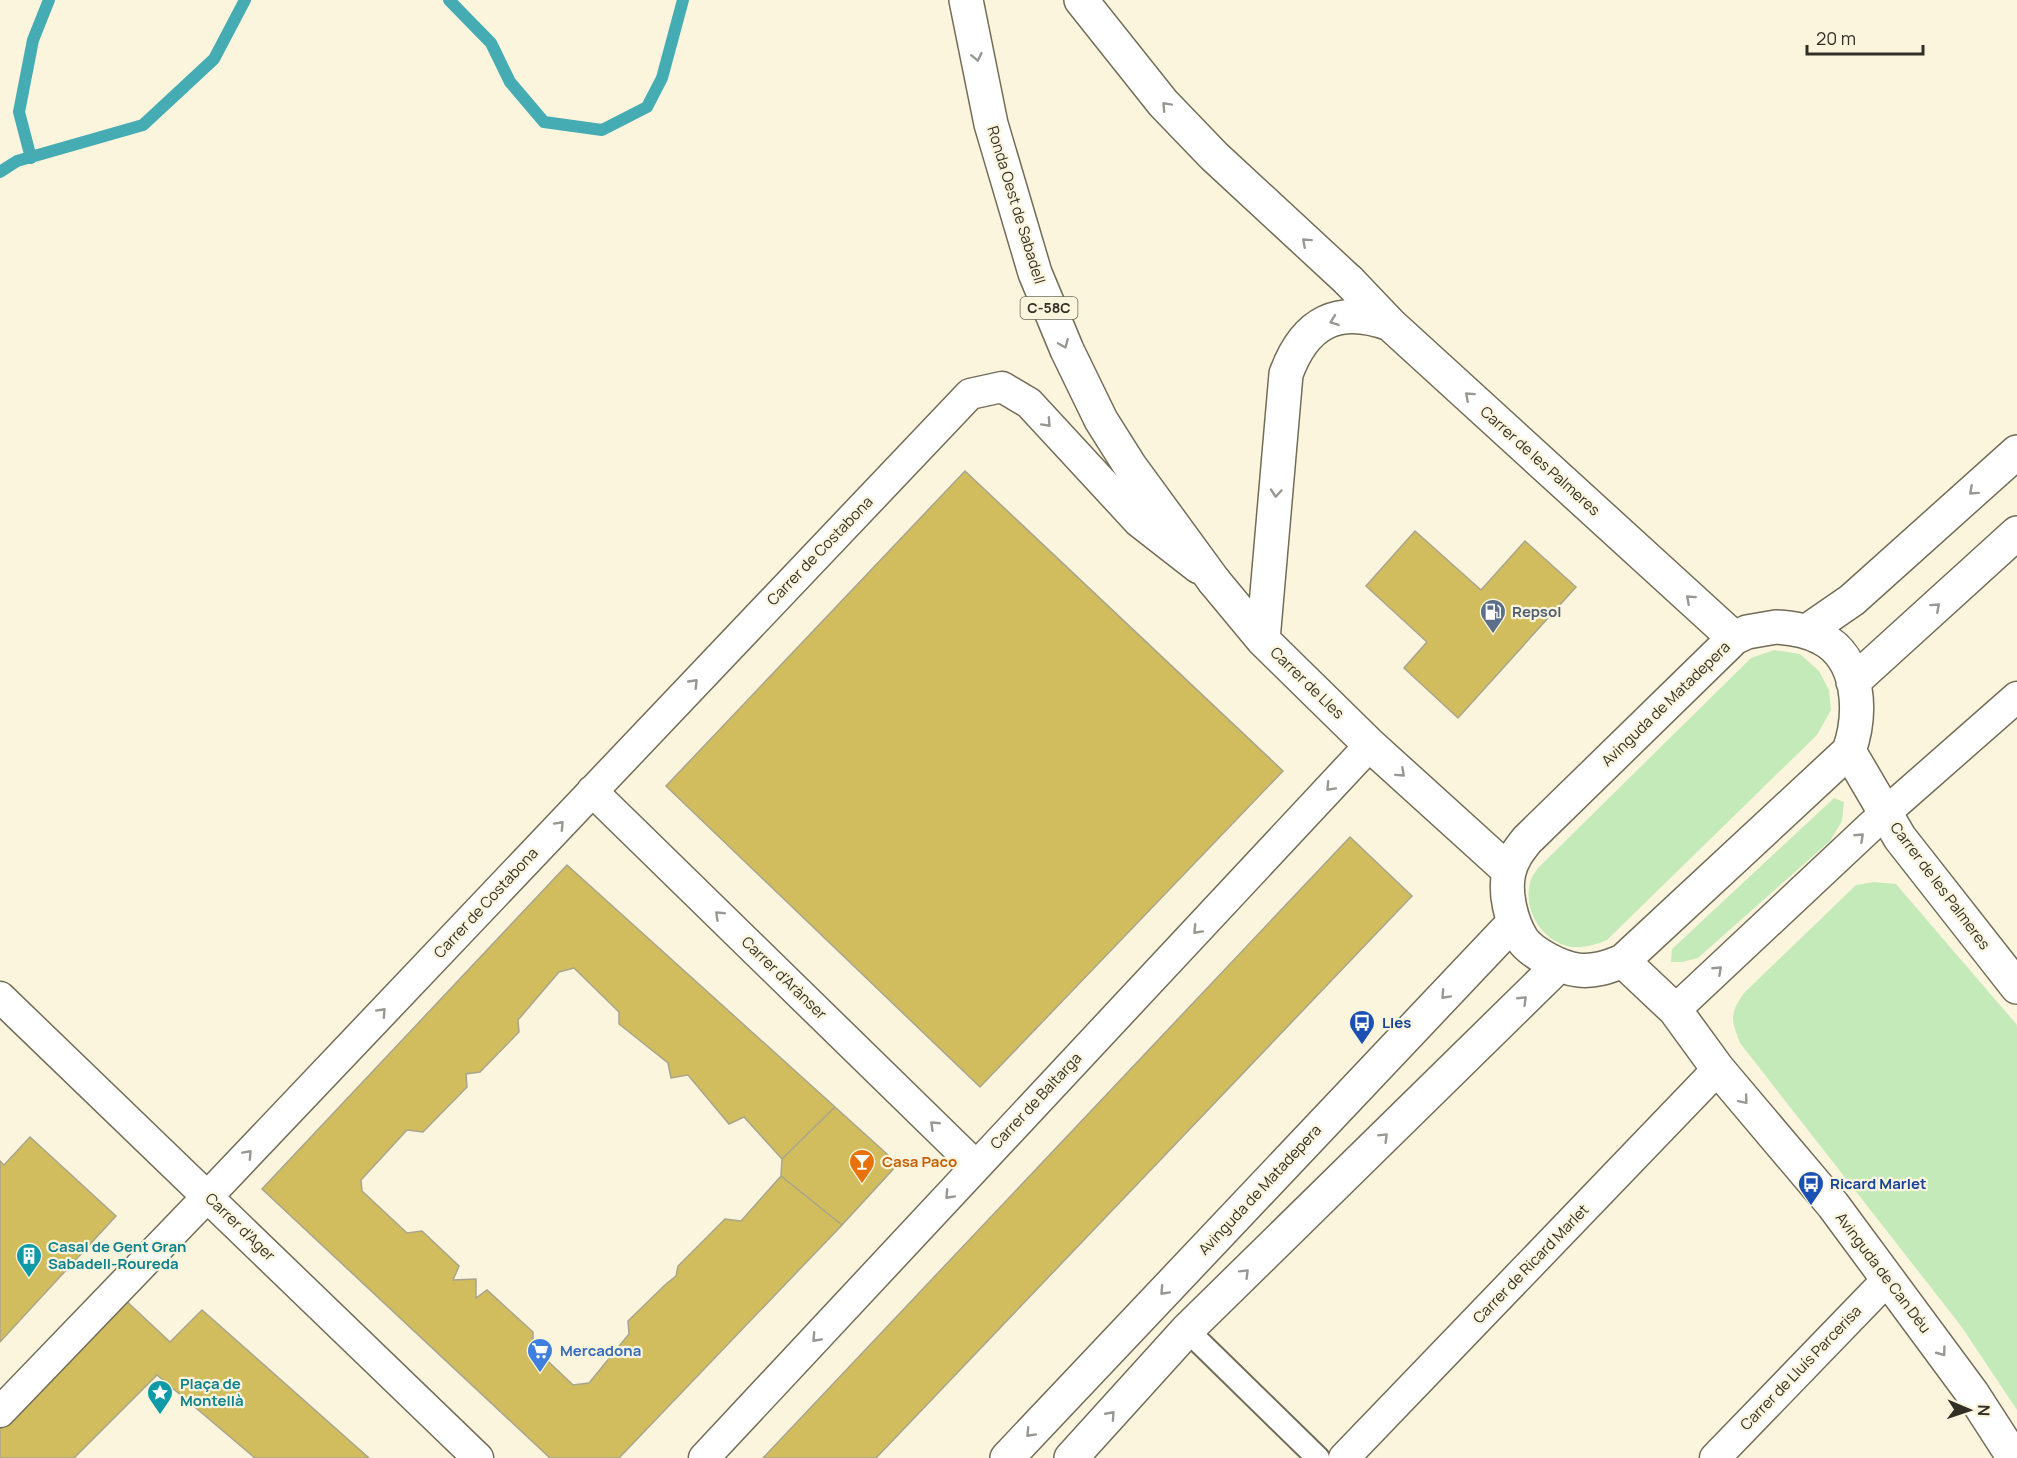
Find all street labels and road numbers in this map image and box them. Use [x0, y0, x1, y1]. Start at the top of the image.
street label: Ronda Oest de Sabadell [982, 123, 1050, 286]
road number: C-58C [1020, 297, 1078, 319]
street label: Carrer de les Palmeres [1476, 401, 1605, 520]
street label: Carrer de Costabona [762, 491, 877, 610]
street label: Avinguda de Matadepera [1597, 637, 1735, 771]
street label: Carrer de Lles [1266, 642, 1349, 723]
street label: Carrer de les Palmeres [1885, 818, 1995, 954]
street label: Carrer de Costabona [429, 843, 543, 963]
street label: Carrer d'Arànser [737, 931, 832, 1024]
street label: Carrer de Baltarga [985, 1048, 1086, 1154]
street label: Avinguda de Matadepera [1194, 1120, 1326, 1259]
street label: Carrer d'Ager [201, 1188, 280, 1266]
street label: Carrer de Ricard Marlet [1468, 1199, 1593, 1328]
street label: Avinguda de Can Déu [1831, 1208, 1936, 1337]
street label: Carrer de Lluís Parcerisa [1735, 1301, 1866, 1435]

